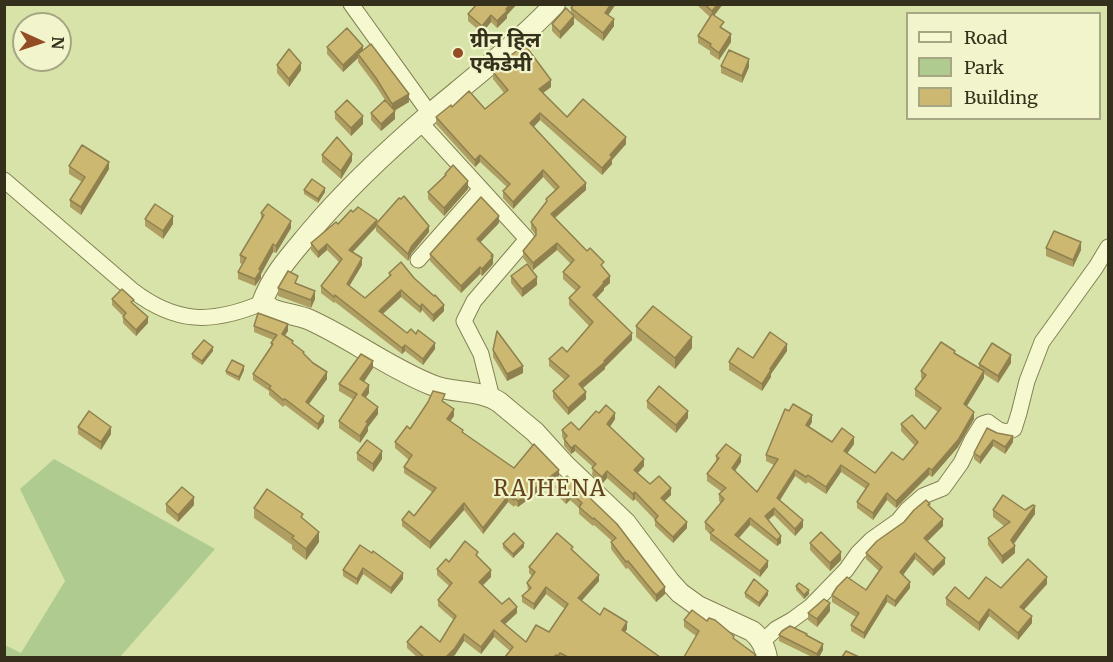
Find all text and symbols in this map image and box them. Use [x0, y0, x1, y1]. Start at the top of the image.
north arrow [12, 12, 72, 72]
legend [906, 12, 1101, 120]
text: Road [964, 26, 1008, 49]
place label: ग्रीन हिल एकेडेमी [470, 28, 541, 78]
text: N [48, 36, 68, 50]
marker: ग्रीन हिल एकेडेमी [451, 46, 465, 60]
text: Park [964, 56, 1004, 79]
text: Building [964, 86, 1038, 109]
district label: RAJHENA [493, 477, 607, 503]

